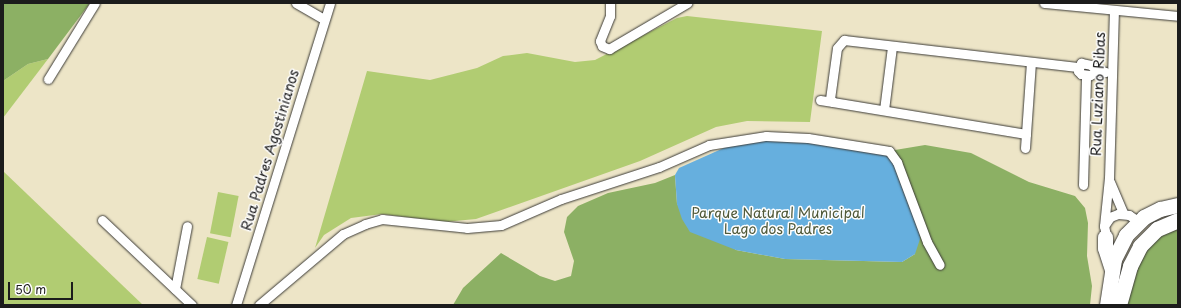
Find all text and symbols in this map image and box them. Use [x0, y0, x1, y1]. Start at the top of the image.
street label: Rua Luziano Ribas [1087, 32, 1109, 156]
street label: Rua Padres Agostinianos [237, 67, 303, 233]
park label: Parque Natural Municipal Lago dos Padres [691, 205, 865, 238]
scale bar [10, 274, 75, 300]
text: 50 m [15, 280, 46, 298]

